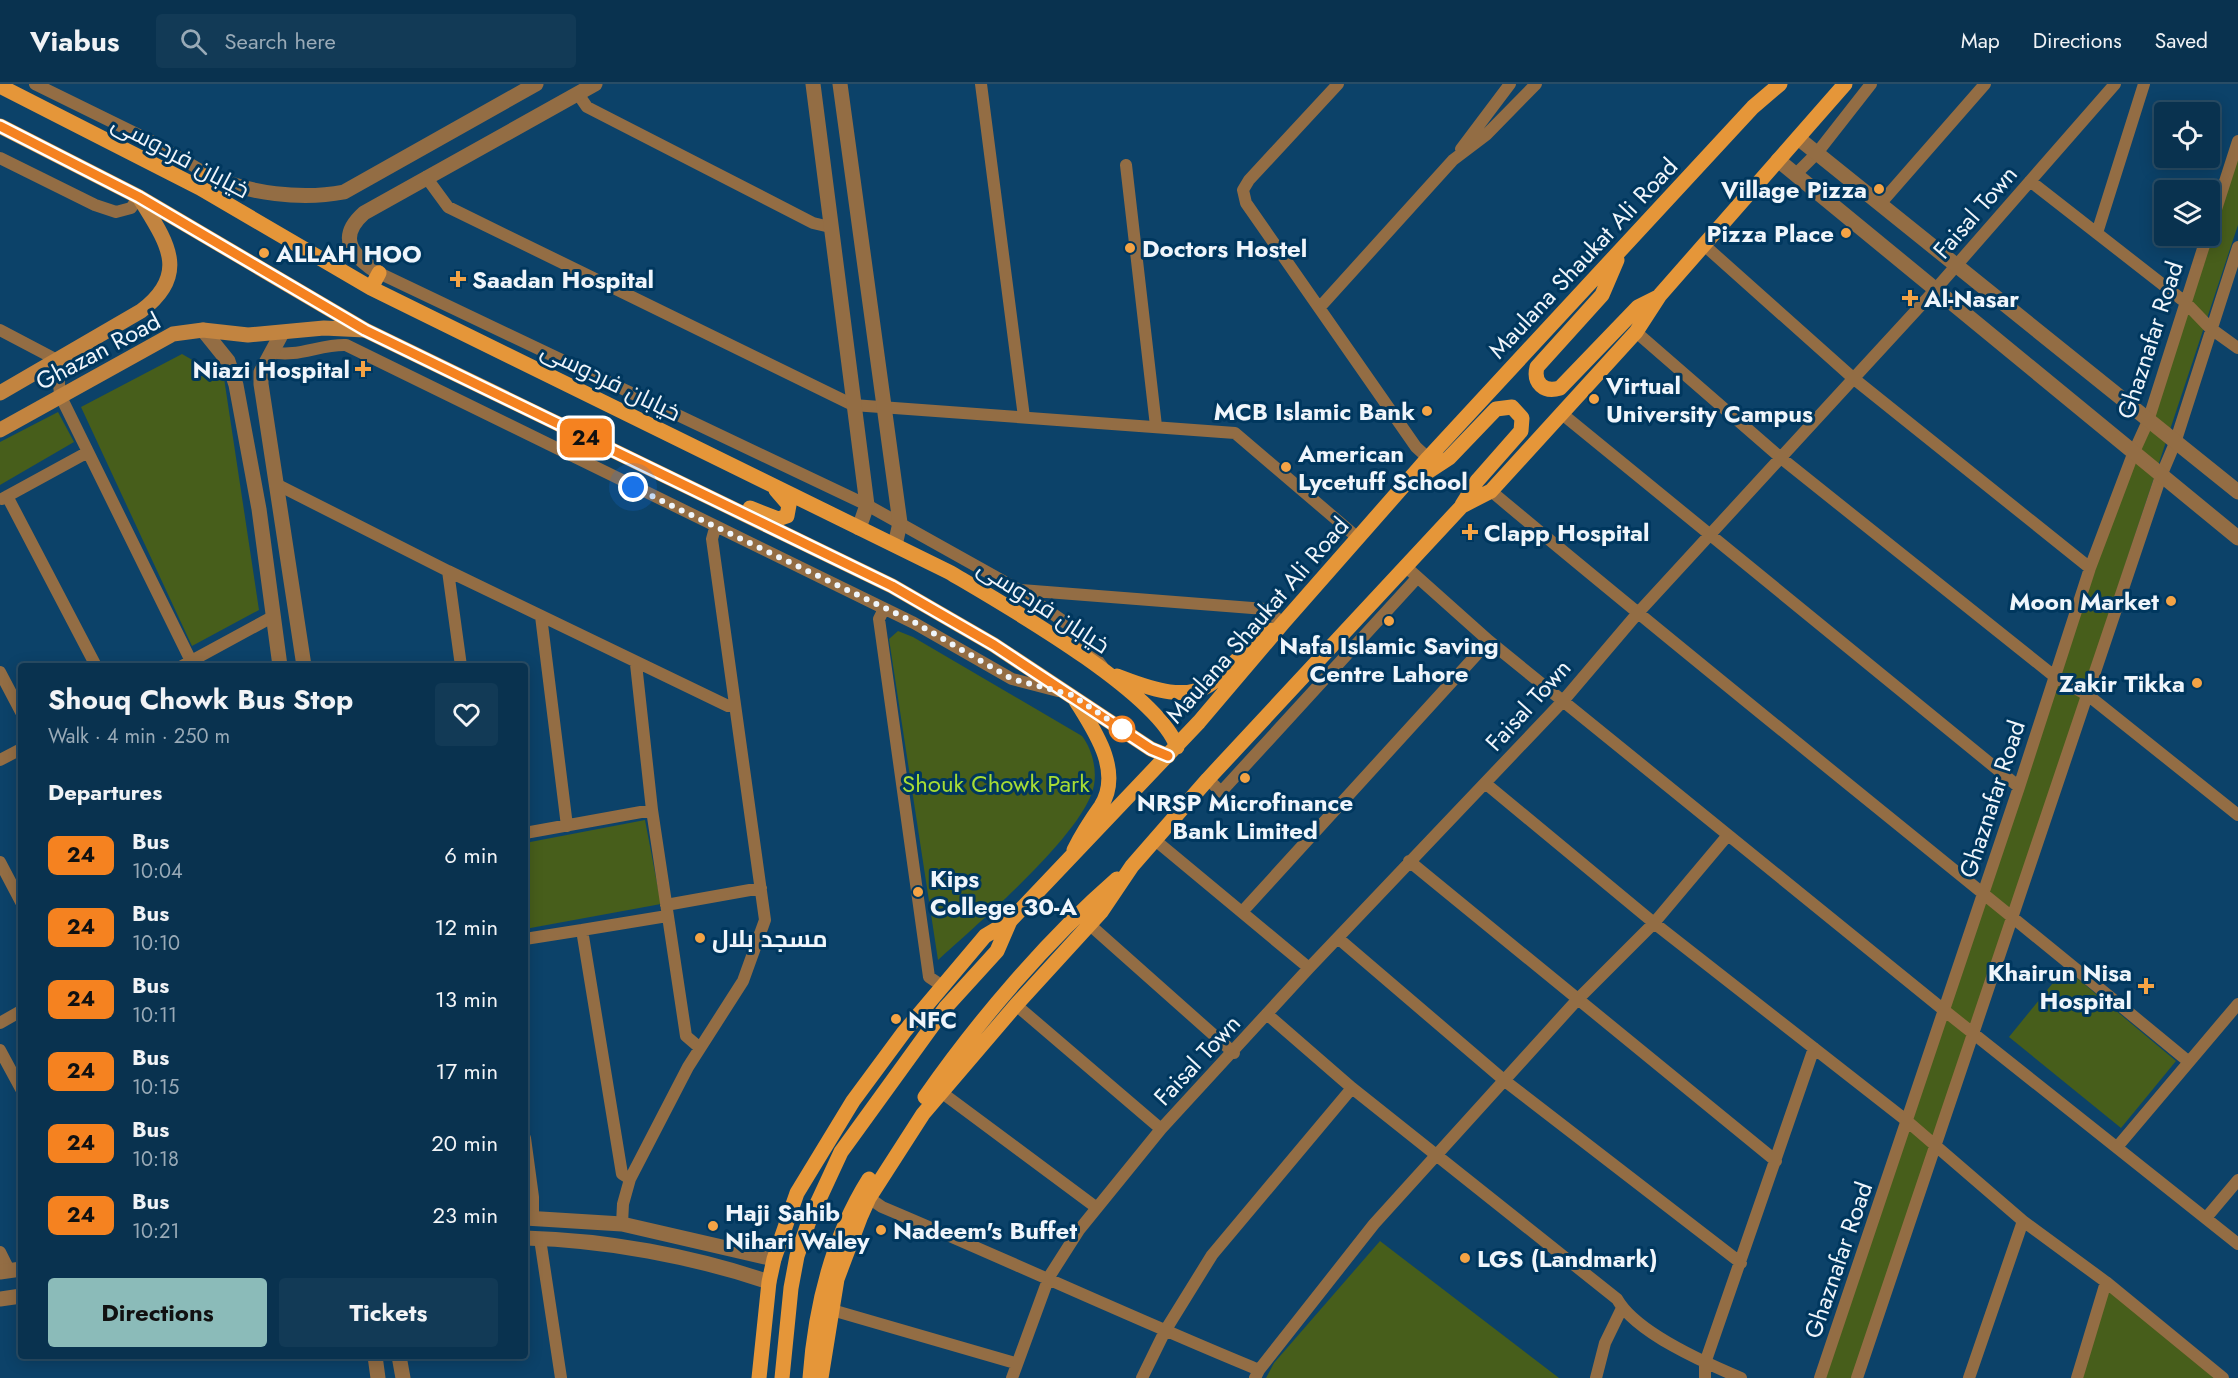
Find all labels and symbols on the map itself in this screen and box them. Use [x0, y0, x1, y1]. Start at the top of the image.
street label: خیابان فردوسی [106, 105, 256, 207]
street label: Maulana Shaukat Ali Road [1480, 150, 1686, 366]
street label: Faisal Town [1925, 158, 2025, 266]
place label: Village Pizza [1720, 172, 1867, 207]
marker: Village Pizza [1872, 182, 1886, 196]
place label: Pizza Place [1707, 216, 1834, 251]
marker: Pizza Place [1839, 226, 1853, 240]
place label: Doctors Hostel [1142, 231, 1307, 266]
place label: ALLAH HOO [275, 236, 422, 271]
marker: Doctors Hostel [1123, 241, 1137, 255]
marker: ALLAH HOO [257, 246, 271, 260]
street label: Ghaznafar Road [2108, 257, 2192, 423]
place label: Saadan Hospital [472, 262, 654, 297]
marker: Saadan Hospital [449, 270, 467, 288]
place label: Al-Nasar [1923, 281, 2019, 316]
marker: Al-Nasar [1901, 289, 1919, 307]
street label: Ghazan Road [29, 303, 167, 399]
street label: خیابان فردوسی [535, 332, 687, 430]
place label: Niazi Hospital [193, 352, 350, 387]
marker: Niazi Hospital [354, 360, 372, 378]
place label: Virtual University Campus [1605, 368, 1813, 431]
marker: Virtual University Campus [1587, 392, 1601, 406]
place label: MCB Islamic Bank [1214, 394, 1415, 429]
marker: MCB Islamic Bank [1420, 404, 1434, 418]
line badge: 24 [559, 418, 613, 458]
place label: American Lycetuff School [1297, 436, 1468, 499]
marker: American Lycetuff School [1279, 460, 1293, 474]
your location [618, 472, 648, 502]
street label: Maulana Shaukat Ali Road [1157, 509, 1357, 731]
place label: Clapp Hospital [1484, 515, 1650, 550]
marker: Clapp Hospital [1461, 523, 1479, 541]
street label: خیابان فردوسی [971, 550, 1117, 662]
place label: Moon Market [2009, 584, 2159, 619]
marker: Moon Market [2164, 594, 2178, 608]
marker: Nafa Islamic Saving Centre Lahore [1382, 614, 1396, 628]
place label: Nafa Islamic Saving Centre Lahore [1279, 628, 1499, 691]
street label: Faisal Town [1477, 651, 1579, 759]
place label: Zakir Tikka [2059, 666, 2185, 701]
marker: Zakir Tikka [2190, 676, 2204, 690]
unlabelled marker [1109, 716, 1135, 742]
street label: Ghaznafar Road [1950, 716, 2034, 882]
park label: Shouk Chowk Park [902, 766, 1090, 801]
marker: NRSP Microfinance Bank Limited [1238, 771, 1252, 785]
place label: NRSP Microfinance Bank Limited [1137, 785, 1353, 848]
place label: Kips College 30-A [930, 861, 1077, 924]
marker: Kips College 30-A [911, 885, 925, 899]
place label: مسجد بلال [712, 921, 828, 956]
marker: مسجد بلال [693, 931, 707, 945]
place label: Khairun Nisa Hospital [1988, 955, 2132, 1018]
marker: Khairun Nisa Hospital [2137, 977, 2155, 995]
place label: NFC [908, 1002, 957, 1037]
street label: Faisal Town [1146, 1007, 1248, 1113]
marker: NFC [889, 1012, 903, 1026]
street label: Ghaznafar Road [1795, 1177, 1881, 1343]
place label: Haji Sahib Nihari Waley [725, 1195, 870, 1258]
place label: Nadeem's Buffet [893, 1213, 1077, 1248]
marker: Haji Sahib Nihari Waley [706, 1219, 720, 1233]
marker: Nadeem's Buffet [874, 1223, 888, 1237]
place label: LGS (Landmark) [1477, 1241, 1658, 1276]
marker: LGS (Landmark) [1458, 1251, 1472, 1265]

